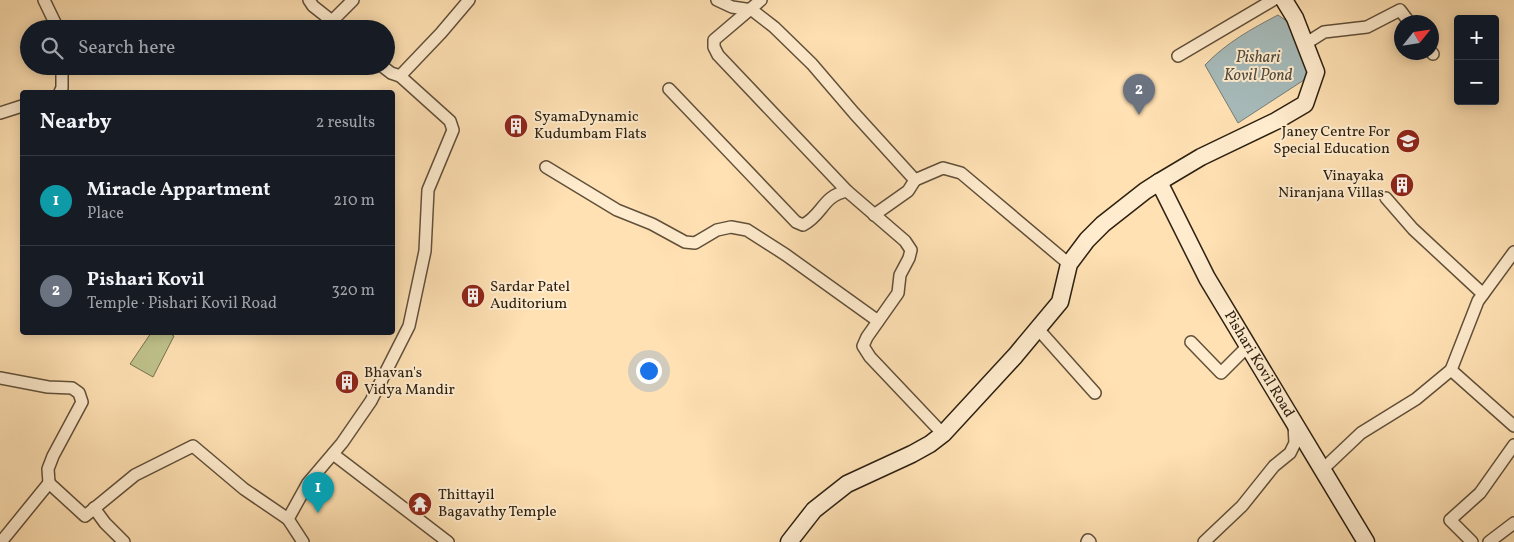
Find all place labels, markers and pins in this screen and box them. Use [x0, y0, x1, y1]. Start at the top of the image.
pin: 2 [1123, 74, 1155, 115]
place label: SyamaDynamic Kudumbam Flats [534, 107, 647, 145]
building icon: SyamaDynamic Kudumbam Flats [503, 113, 529, 139]
place label: Janey Centre For Special Education [1273, 122, 1390, 160]
school or university icon: Janey Centre For Special Education [1395, 128, 1421, 154]
place label: Vinayaka Niranjana Villas [1278, 166, 1384, 204]
building icon: Vinayaka Niranjana Villas [1389, 172, 1415, 198]
place label: Sardar Patel Auditorium [490, 277, 570, 315]
building icon: Sardar Patel Auditorium [460, 283, 486, 309]
place label: Bhavan's Vidya Mandir [364, 363, 455, 401]
building icon: Bhavan's Vidya Mandir [334, 369, 360, 395]
pin: 1 [302, 472, 334, 513]
place label: Thittayil Bagavathy Temple [438, 485, 557, 523]
temple icon: Thittayil Bagavathy Temple [407, 491, 433, 517]

